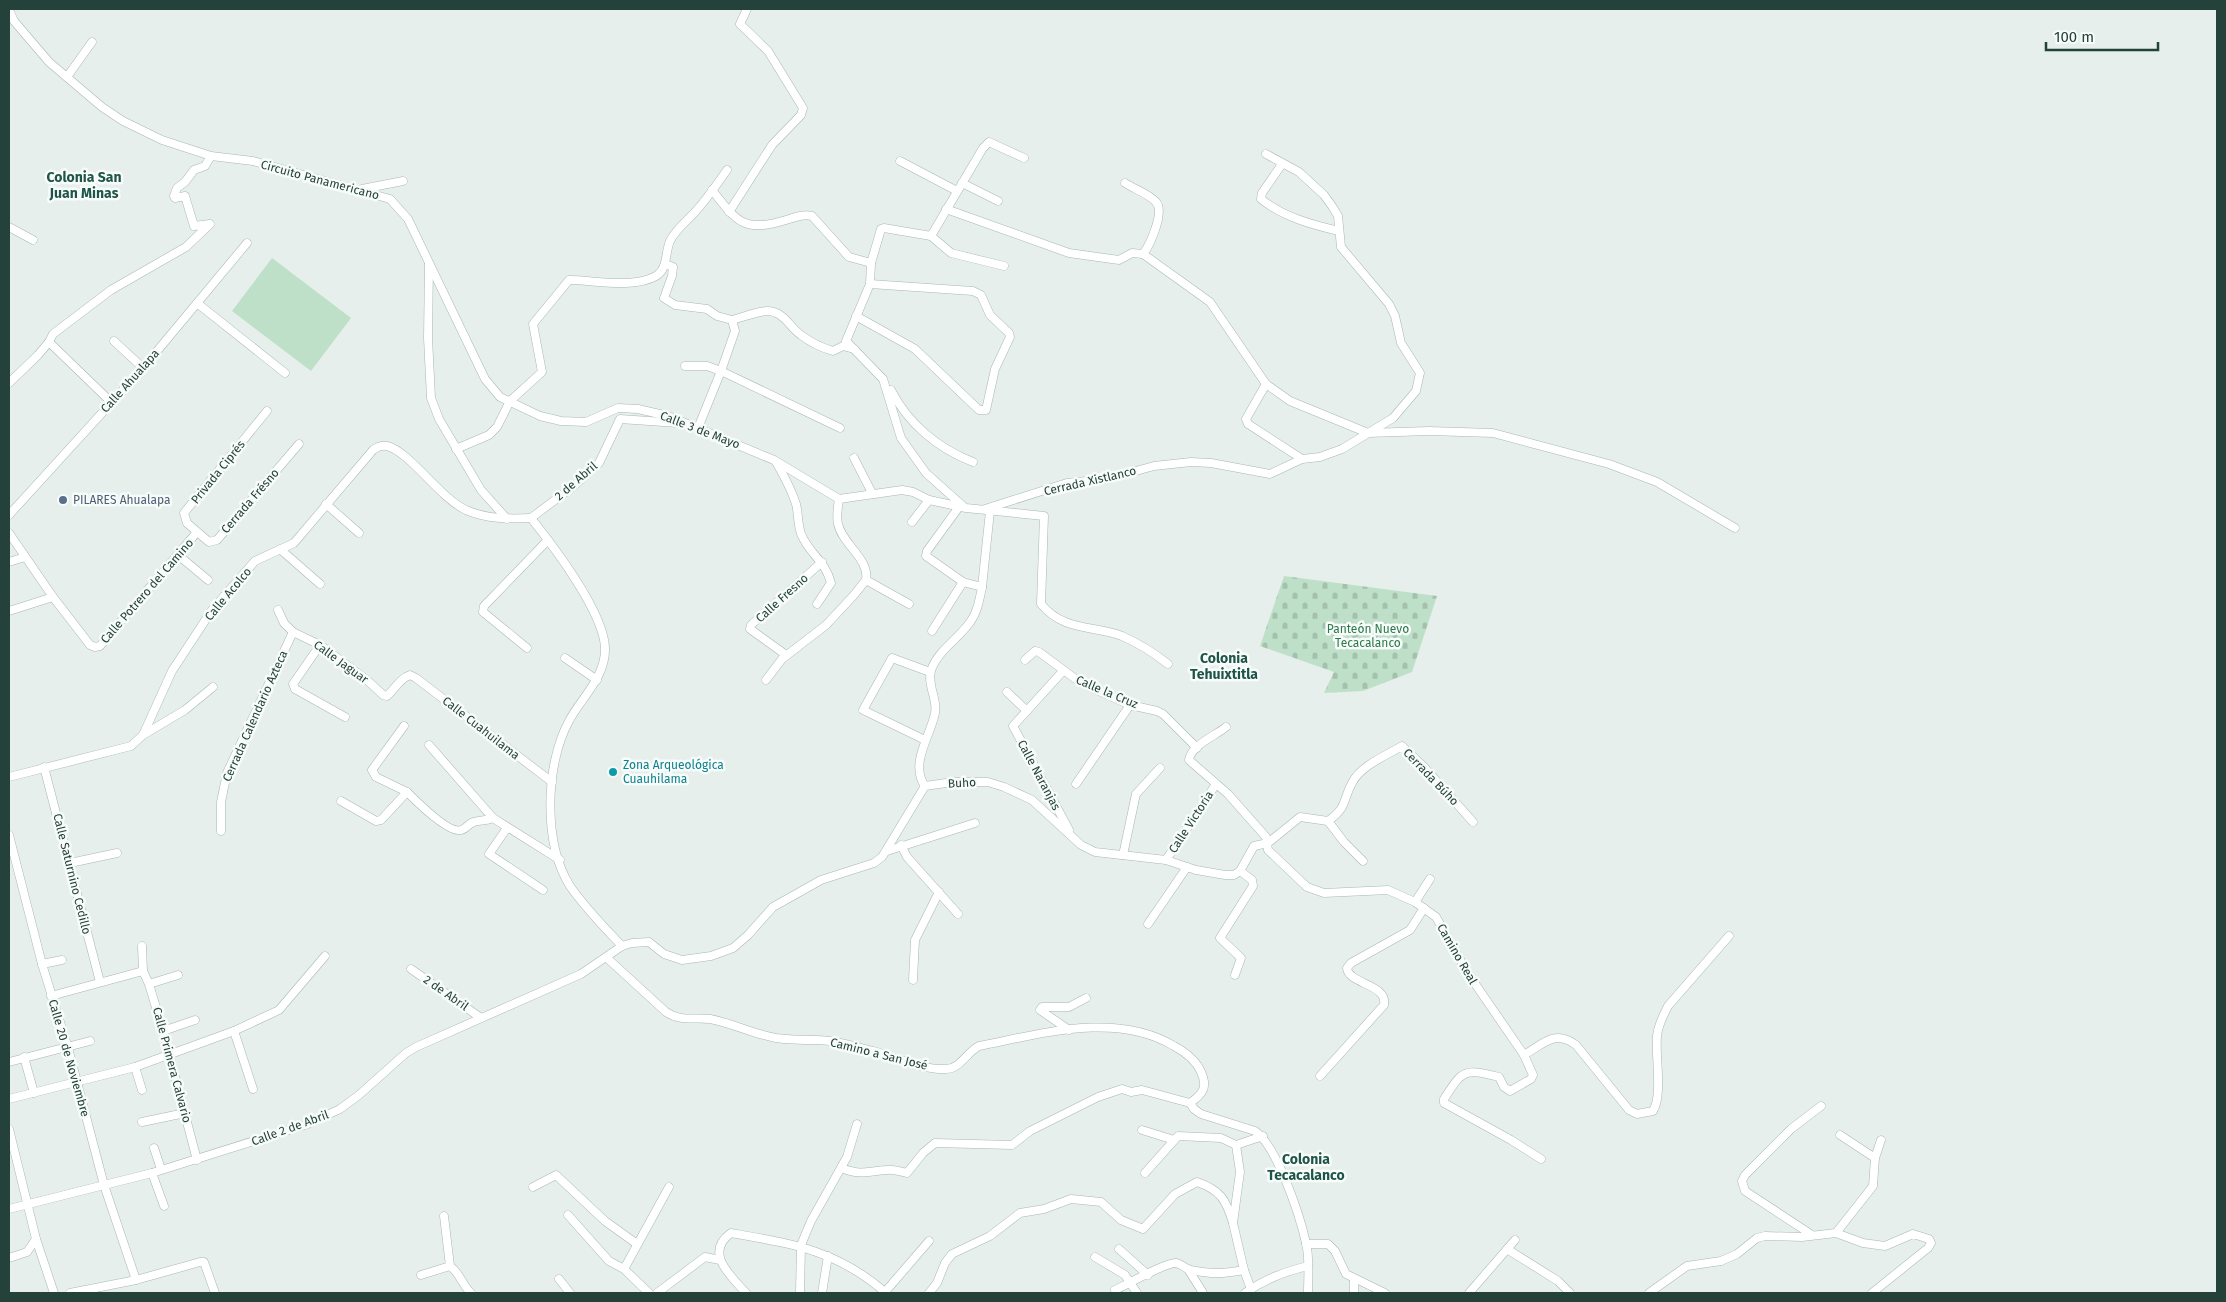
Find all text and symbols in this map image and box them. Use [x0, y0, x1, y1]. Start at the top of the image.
scale bar [2046, 20, 2158, 52]
text: 100 m [2054, 28, 2094, 46]
street label: Circuito Panamericano [259, 157, 381, 203]
district label: Colonia San Juan Minas [47, 169, 121, 202]
street label: Calle Ahualapa [98, 346, 162, 416]
street label: Calle 3 de Mayo [658, 408, 742, 452]
street label: Privada Ciprés [188, 437, 248, 507]
street label: 2 de Abril [552, 458, 600, 503]
street label: Cerrada Xistlanco [1042, 464, 1138, 498]
street label: Cerrada Frésno [218, 466, 282, 536]
place label: PILARES Ahualapa [73, 493, 170, 507]
marker: PILARES Ahualapa [57, 494, 69, 506]
street label: Calle Potrero del Camino [98, 536, 196, 646]
street label: Calle Acolco [202, 565, 254, 623]
street label: Calle Fresno [753, 571, 811, 625]
park label: Panteón Nuevo Tecacalanco [1327, 622, 1409, 650]
street label: Calle Jaguar [311, 638, 371, 687]
street label: Cerrada Calendario Azteca [220, 648, 290, 784]
district label: Colonia Tehuixtitla [1190, 650, 1258, 683]
street label: Calle la Cruz [1074, 673, 1140, 711]
street label: Calle Cuahuilama [440, 694, 522, 762]
street label: Calle Naranjas [1015, 737, 1064, 813]
street label: Cerrada Búho [1400, 746, 1462, 808]
place label: Zona Arqueológica Cuauhilama [623, 758, 724, 786]
marker: Zona Arqueológica Cuauhilama [607, 766, 619, 778]
street label: Buho [947, 775, 977, 791]
street label: Calle Victoria [1166, 788, 1216, 856]
street label: Calle Saturnino Cedillo [50, 812, 94, 936]
street label: Camino Real [1434, 921, 1480, 987]
street label: 2 de Abril [421, 972, 472, 1014]
street label: Calle 20 de Noviembre [46, 998, 92, 1118]
street label: Calle Primera Calvario [150, 1006, 194, 1124]
street label: Camino a San José [829, 1035, 929, 1073]
street label: Calle 2 de Abril [249, 1107, 331, 1148]
district label: Colonia Tecacalanco [1267, 1151, 1345, 1184]

